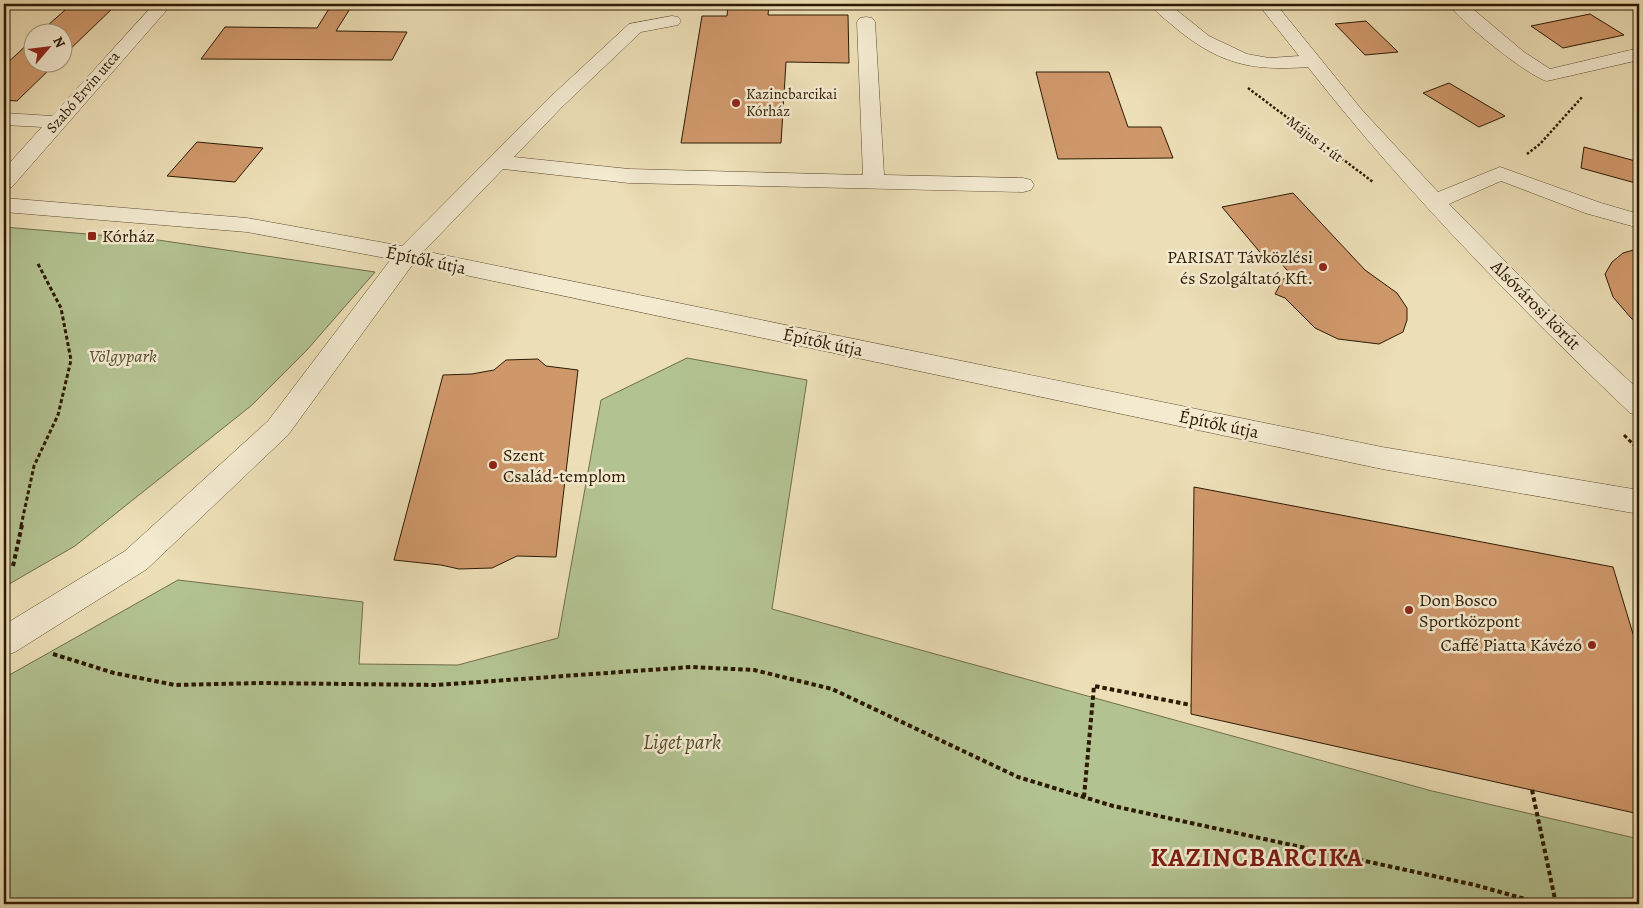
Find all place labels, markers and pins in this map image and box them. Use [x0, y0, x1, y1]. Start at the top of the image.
place label: Kazincbarcikai Kórház [746, 84, 837, 121]
marker: Kazincbarcikai Kórház [730, 97, 742, 109]
place label: Kórház [102, 224, 155, 248]
marker: Kórház [86, 230, 98, 242]
place label: PARISAT Távközlési és Szolgáltató Kft. [1167, 245, 1313, 290]
marker: PARISAT Távközlési és Szolgáltató Kft. [1317, 261, 1329, 273]
place label: Szent Család-templom [503, 443, 626, 488]
marker: Szent Család-templom [487, 459, 499, 471]
place label: Don Bosco Sportközpont [1419, 588, 1520, 633]
marker: Don Bosco Sportközpont [1403, 604, 1415, 616]
place label: Caffé Piatta Kávézó [1440, 633, 1582, 657]
marker: Caffé Piatta Kávézó [1586, 639, 1598, 651]

